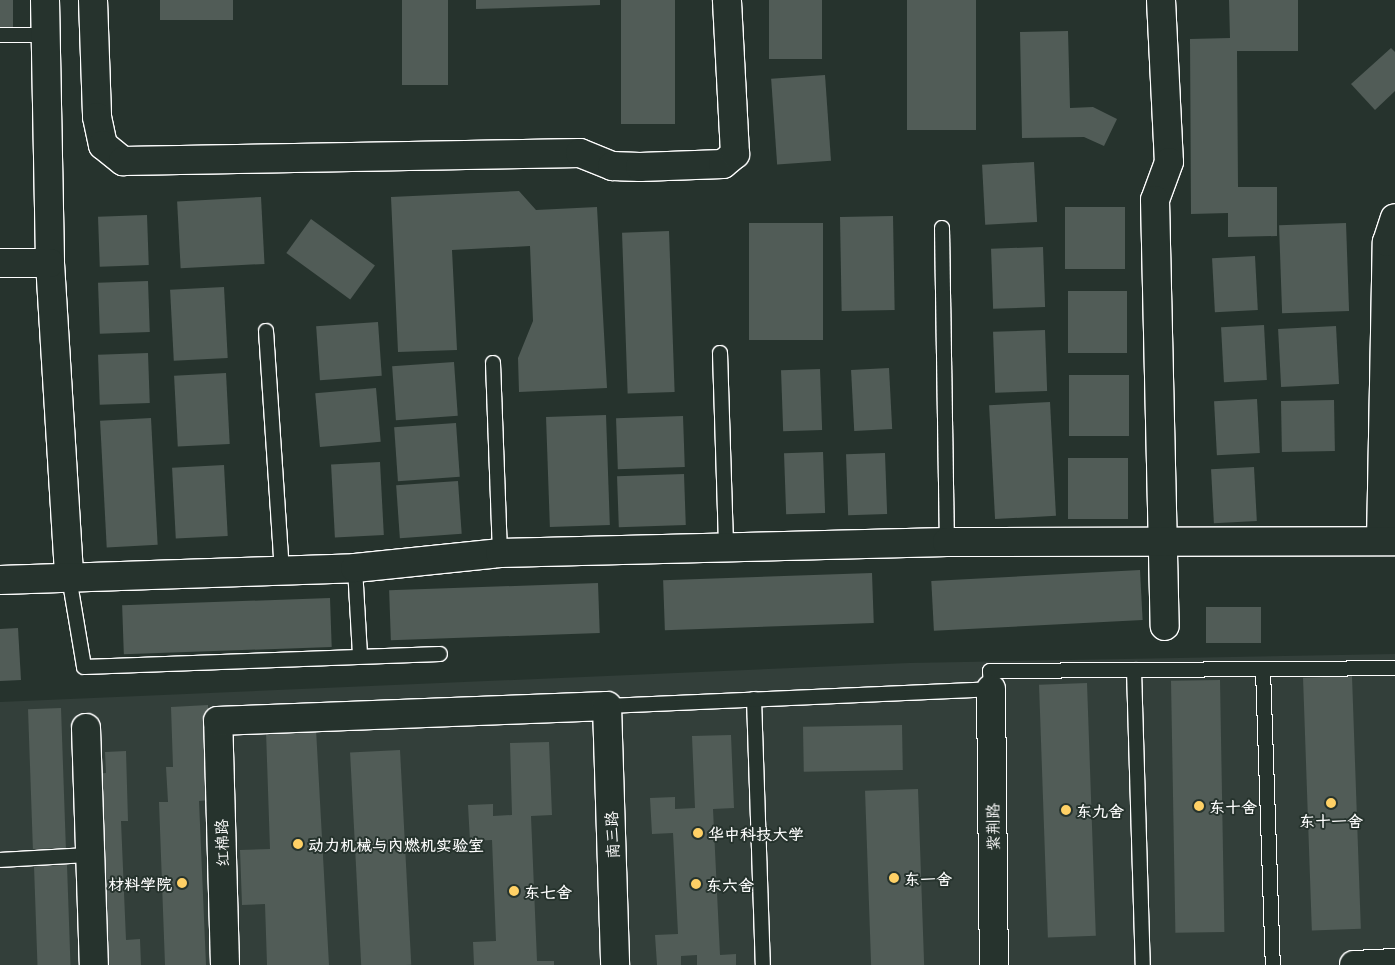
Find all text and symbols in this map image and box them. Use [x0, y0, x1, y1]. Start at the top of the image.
place label: 东十舍 [1209, 796, 1257, 816]
marker: 东十一舍 [1325, 797, 1337, 809]
place label: 东九舍 [1076, 800, 1124, 820]
marker: 东十舍 [1193, 800, 1205, 812]
street label: 紫荆路 [982, 803, 1002, 851]
marker: 东九舍 [1060, 804, 1072, 816]
place label: 东十一舍 [1299, 810, 1363, 830]
street label: 南三路 [601, 811, 621, 859]
street label: 红棉路 [211, 819, 231, 867]
place label: 华中科技大学 [708, 823, 804, 843]
marker: 华中科技大学 [692, 827, 704, 839]
place label: 动力机械与内燃机实验室 [308, 834, 484, 854]
marker: 动力机械与内燃机实验室 [292, 838, 304, 850]
place label: 东一舍 [904, 868, 952, 888]
marker: 东一舍 [888, 872, 900, 884]
place label: 材料学院 [108, 873, 172, 893]
place label: 东六舍 [706, 874, 754, 894]
marker: 材料学院 [176, 877, 188, 889]
marker: 东六舍 [690, 878, 702, 890]
place label: 东七舍 [524, 881, 572, 901]
marker: 东七舍 [508, 885, 520, 897]

